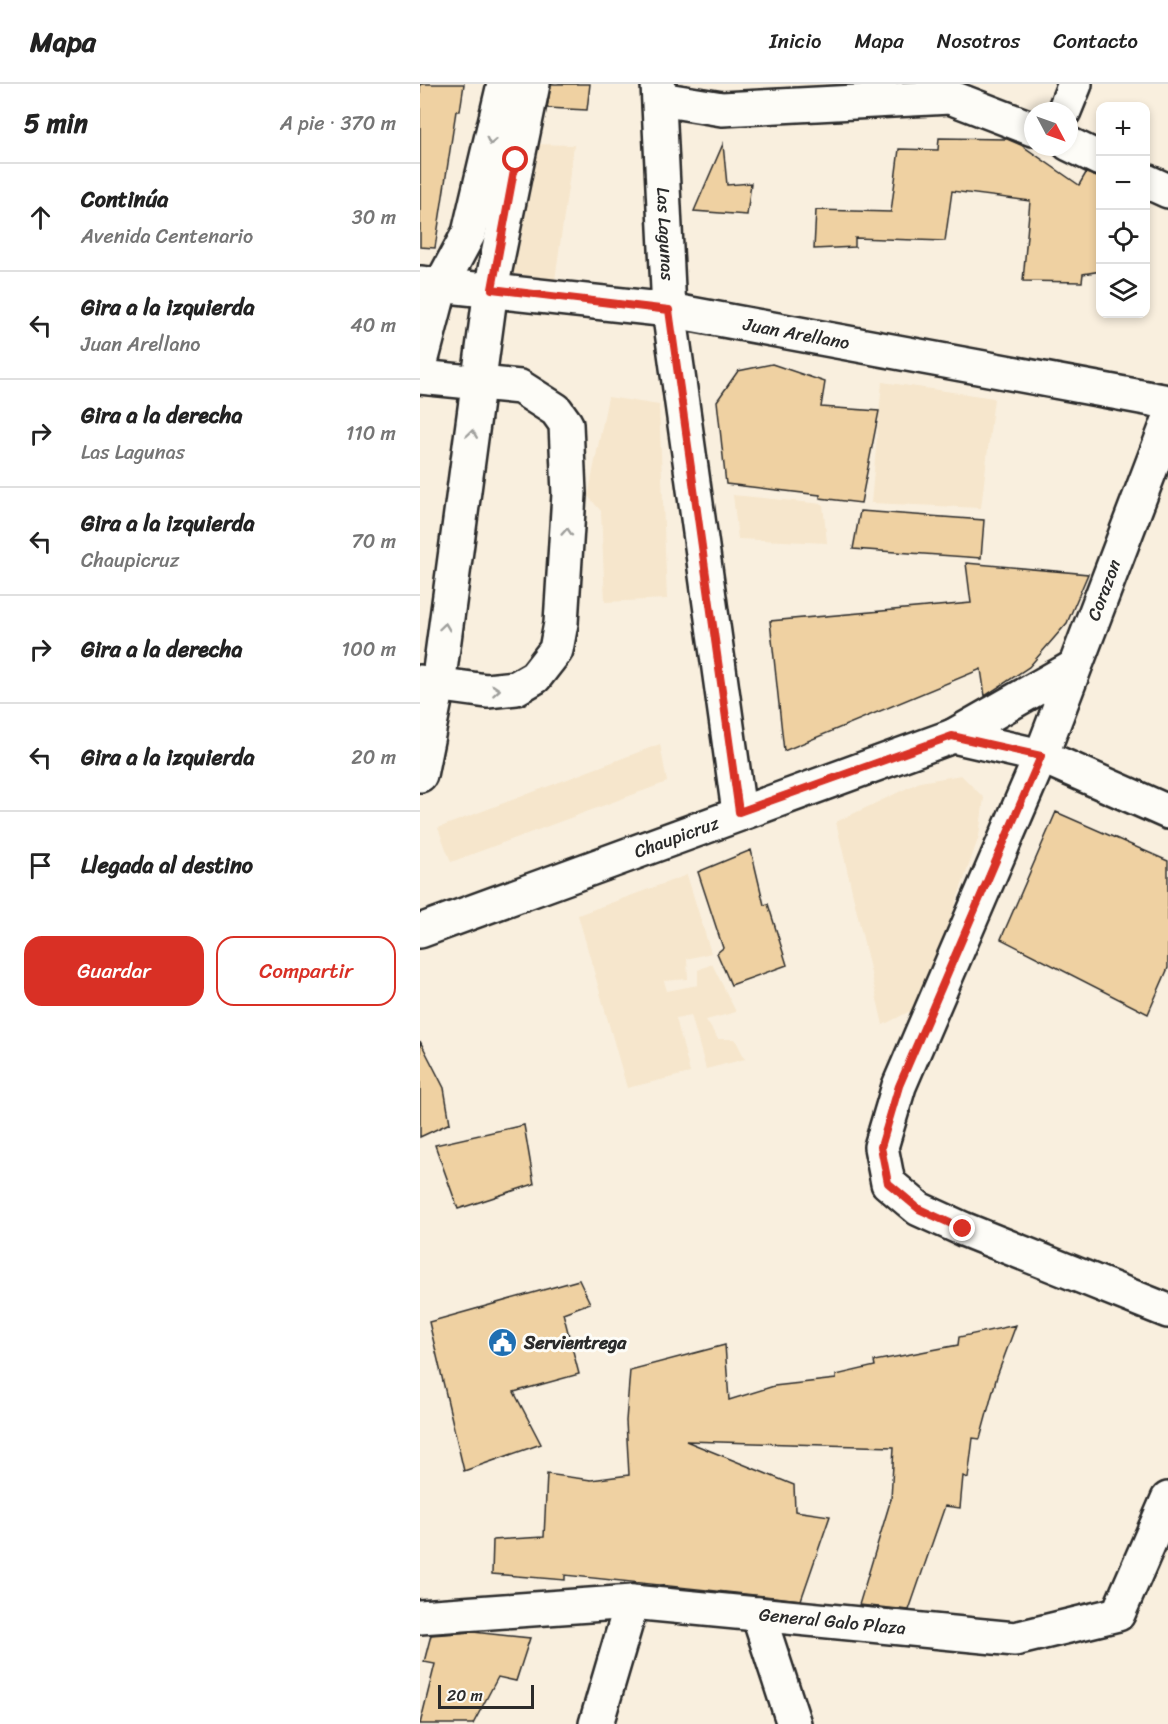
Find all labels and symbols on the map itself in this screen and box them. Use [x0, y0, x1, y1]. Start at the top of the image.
north arrow [1024, 102, 1078, 156]
one-way arrow [485, 136, 498, 146]
route start [502, 146, 528, 172]
street label: Las Lagunas [647, 186, 684, 282]
street label: Juan Arellano [740, 308, 852, 359]
one-way arrow [465, 429, 477, 438]
one-way arrow [560, 528, 573, 537]
street label: Corazon [1078, 554, 1130, 626]
one-way arrow [439, 622, 451, 631]
one-way arrow [491, 684, 500, 697]
street label: Chaupicruz [629, 807, 724, 867]
route end [949, 1215, 975, 1241]
public building icon: Servientrega [487, 1327, 519, 1359]
place label: Servientrega [523, 1327, 627, 1359]
street label: General Galo Plaza [758, 1598, 907, 1644]
scale bar [438, 1682, 534, 1710]

